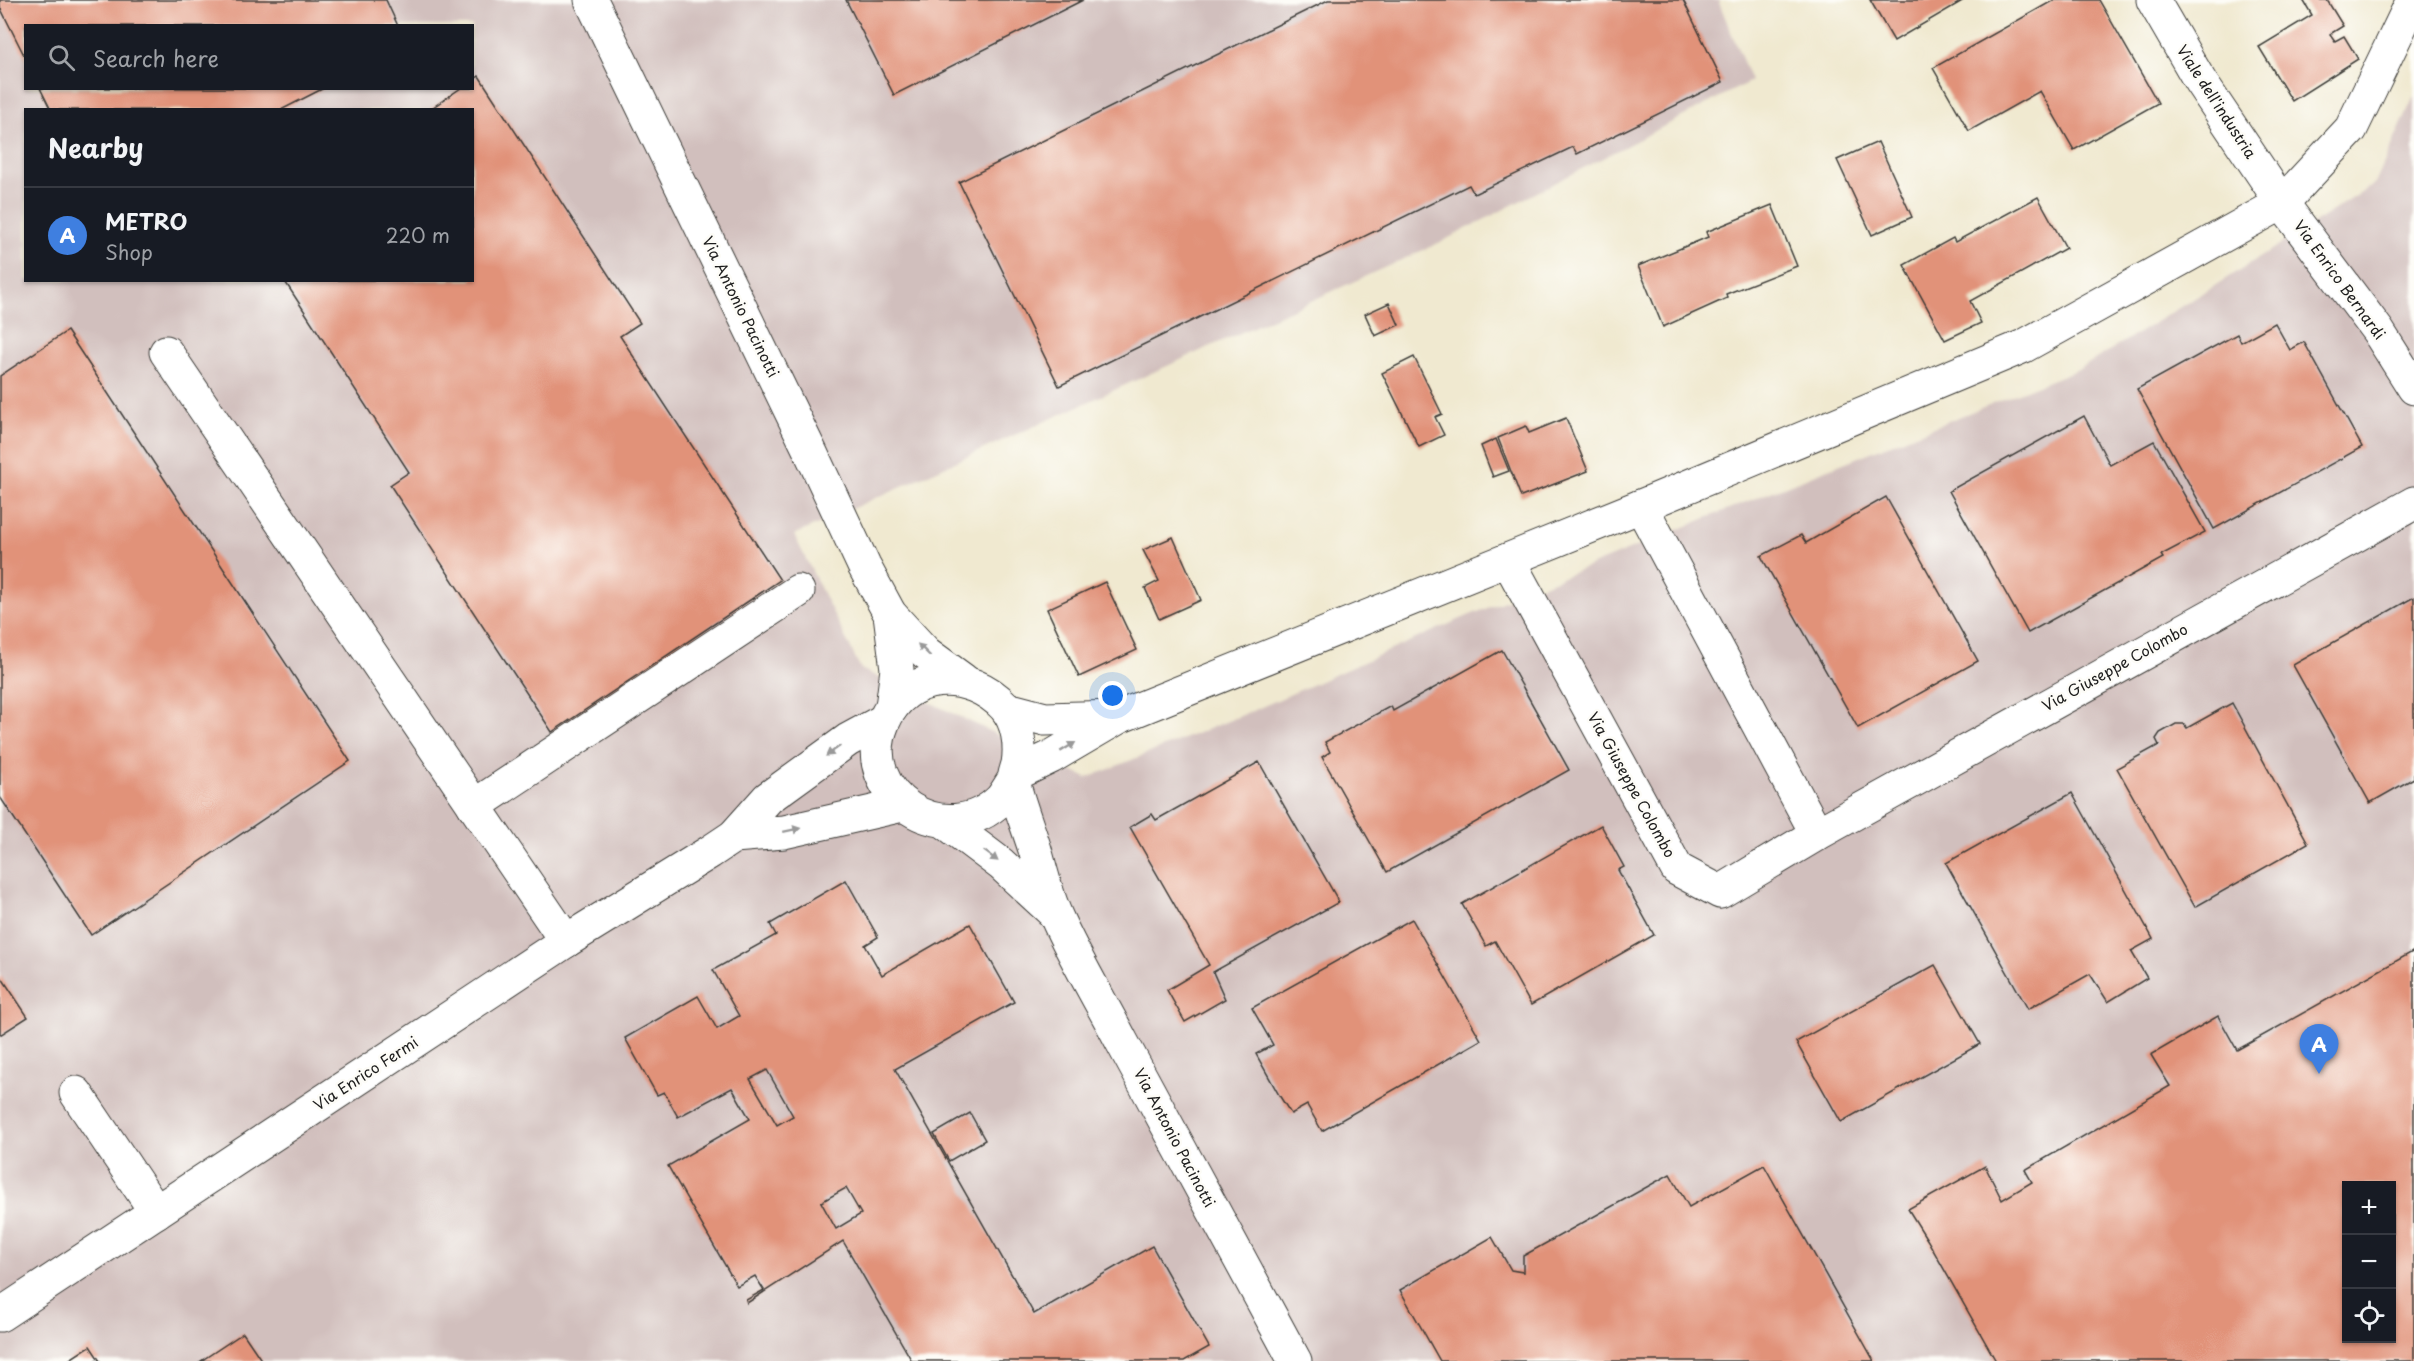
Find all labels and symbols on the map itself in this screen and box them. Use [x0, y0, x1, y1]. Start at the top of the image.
street label: Viale dell'industria [2172, 40, 2263, 163]
street label: Via Enrico Bernardi [2289, 215, 2392, 344]
street label: Via Antonio Pacinotti [697, 232, 786, 381]
street label: Via Giuseppe Colombo [2037, 617, 2191, 716]
one-way arrow [916, 643, 931, 657]
your location [1098, 681, 1127, 710]
street label: Via Giuseppe Colombo [1583, 707, 1682, 861]
one-way arrow [1060, 742, 1076, 753]
one-way arrow [826, 745, 842, 757]
one-way arrow [783, 825, 802, 834]
one-way arrow [983, 850, 999, 863]
pin: A [2300, 1024, 2338, 1074]
street label: Via Enrico Fermi [308, 1030, 422, 1115]
street label: Via Antonio Pacinotti [1129, 1064, 1222, 1211]

